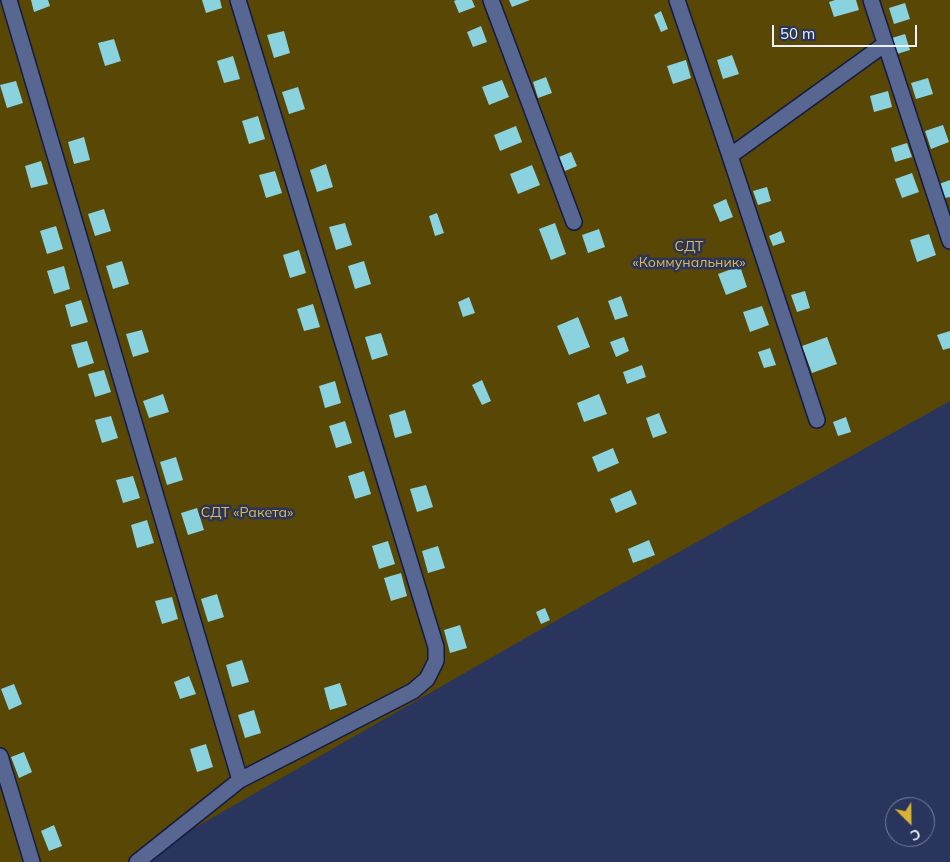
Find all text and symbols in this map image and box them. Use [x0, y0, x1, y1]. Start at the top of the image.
scale bar [775, 15, 920, 47]
text: 50 m [780, 24, 815, 43]
park label: СДТ «Коммунальник» [632, 239, 746, 272]
park label: СДТ «Ракета» [201, 505, 293, 521]
north arrow [885, 797, 935, 847]
text: С [908, 825, 923, 845]

